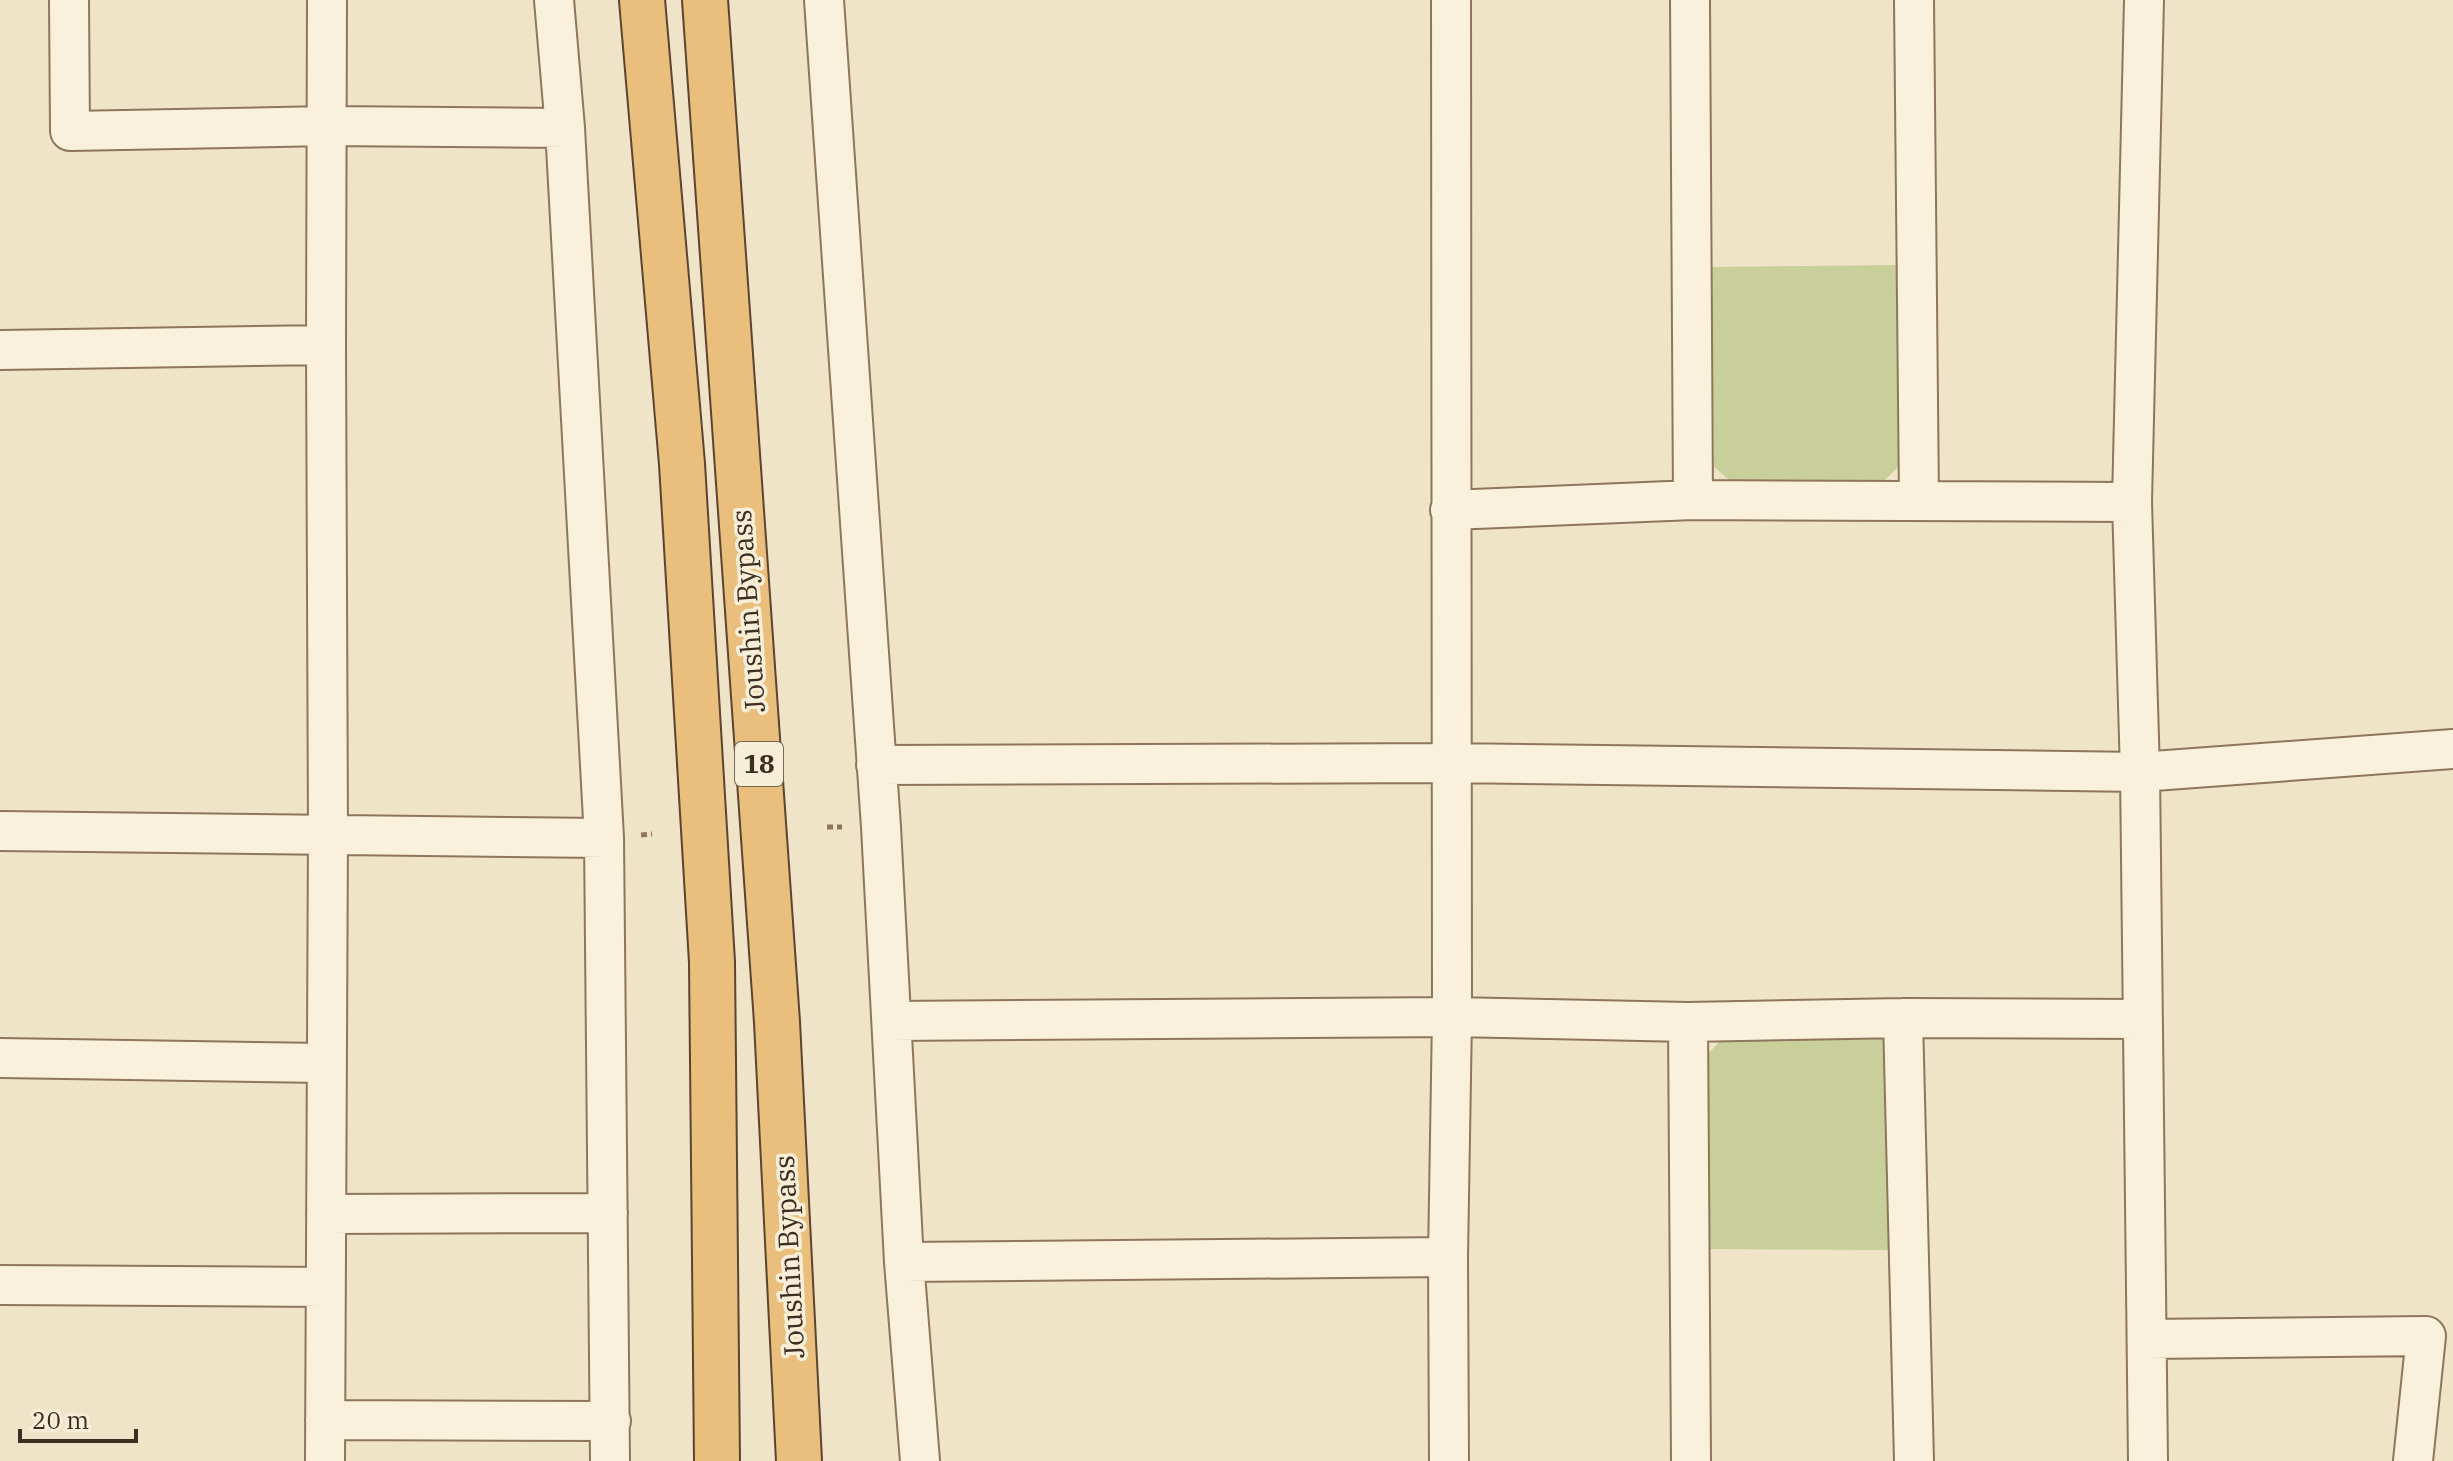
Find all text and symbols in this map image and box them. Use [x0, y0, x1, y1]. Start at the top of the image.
street label: Joushin Bypass [722, 508, 773, 714]
road number: 18 [735, 742, 783, 786]
street label: Joushin Bypass [765, 1154, 812, 1360]
scale bar [20, 1393, 136, 1443]
text: 20 m [32, 1404, 89, 1436]

